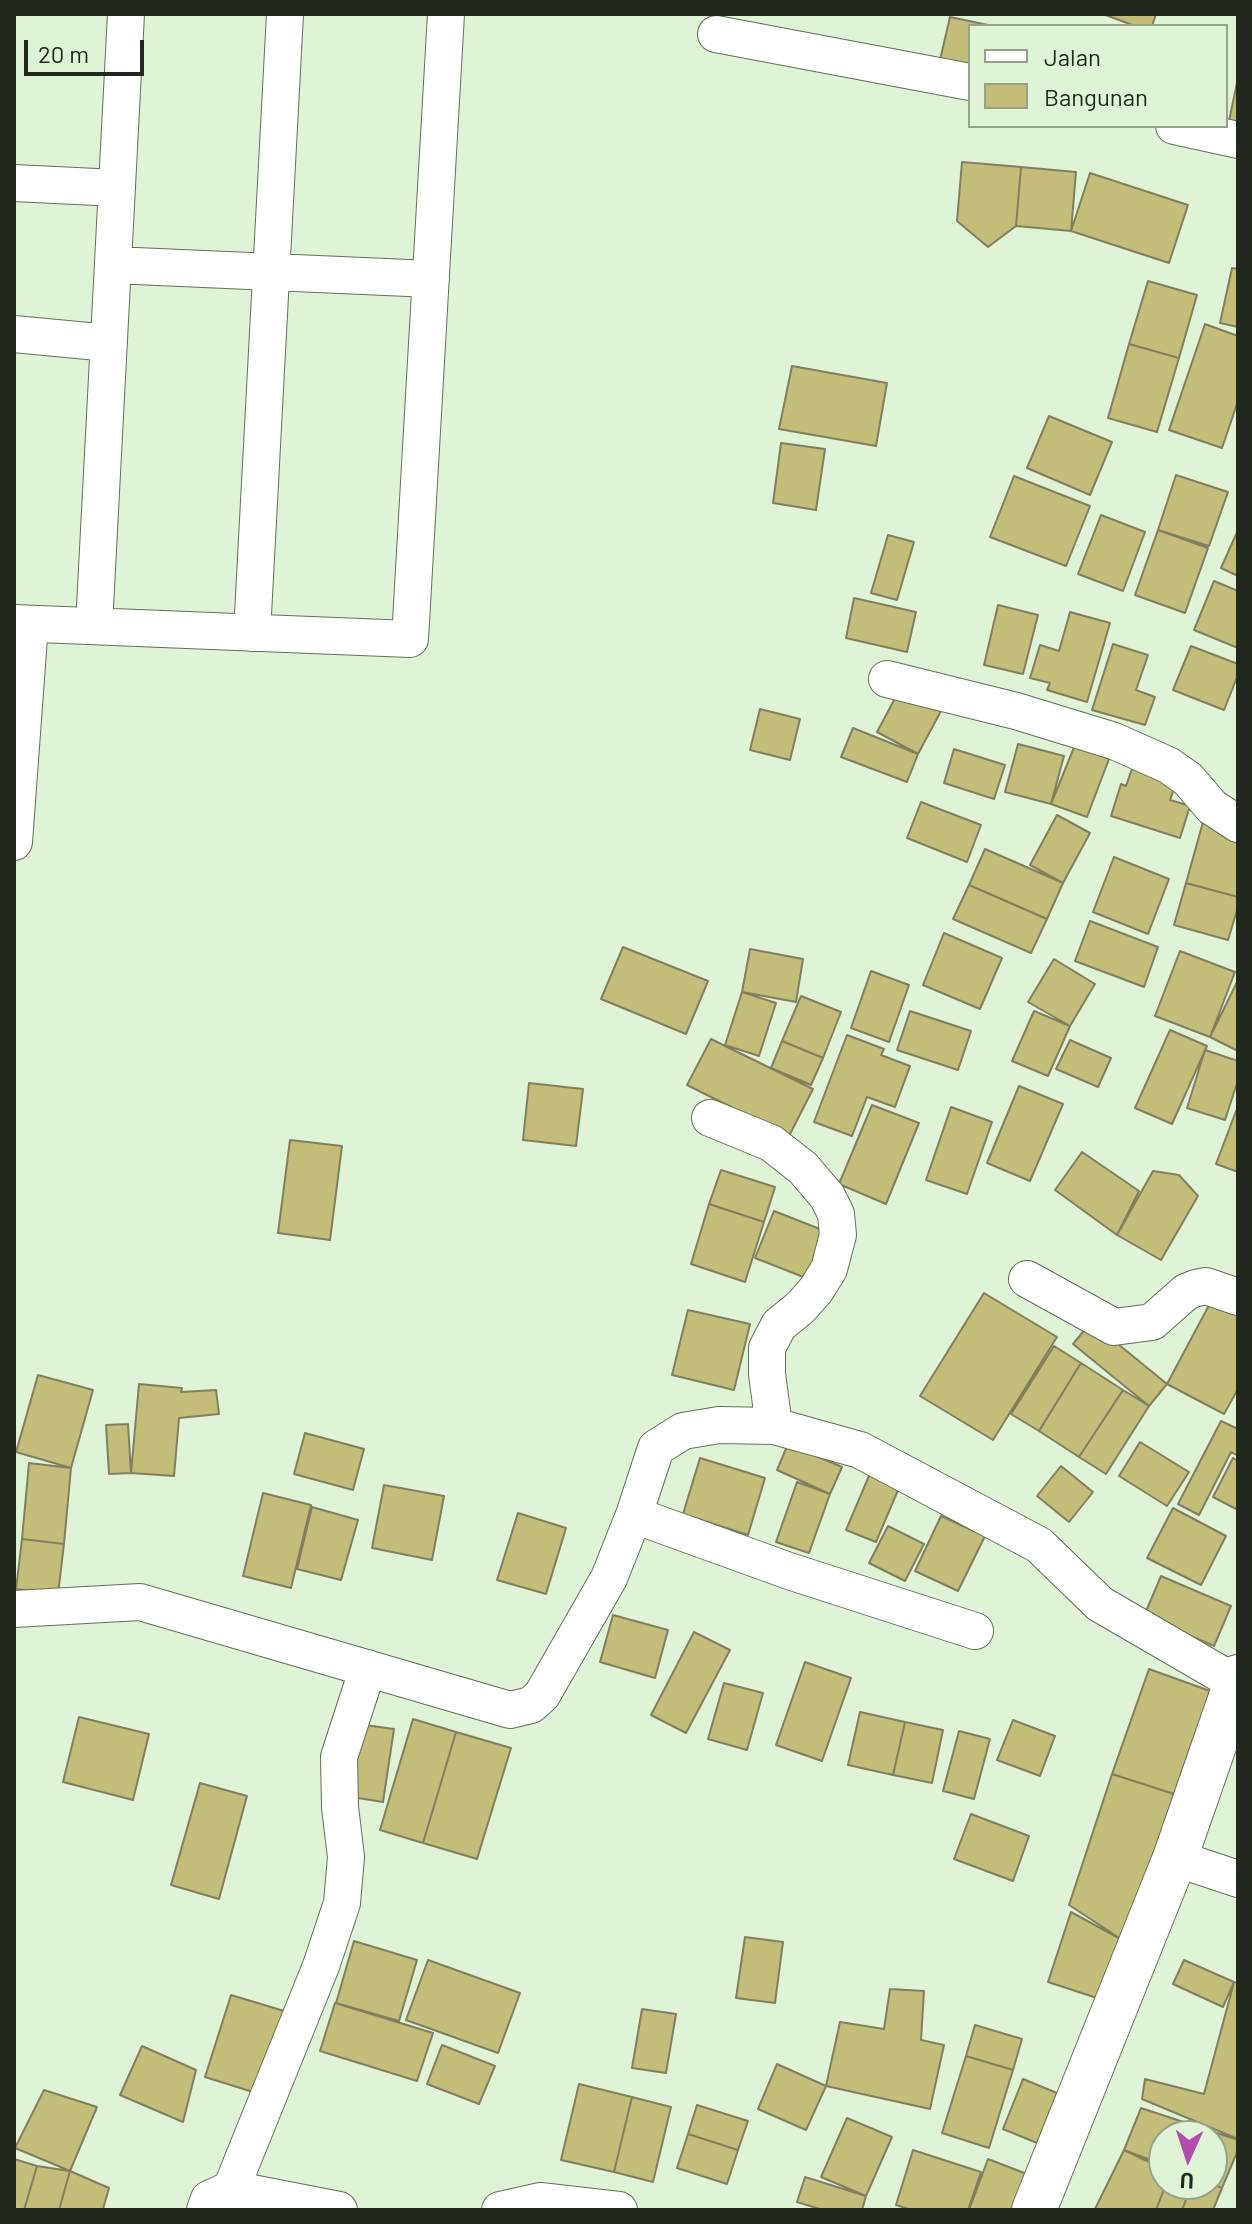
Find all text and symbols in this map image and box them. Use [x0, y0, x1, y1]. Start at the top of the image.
scale bar [28, 24, 148, 74]
legend [968, 24, 1228, 128]
text: 20 m [38, 39, 89, 68]
text: Jalan [1044, 42, 1101, 71]
text: Bangunan [1044, 82, 1148, 111]
north arrow [1148, 2120, 1228, 2200]
text: U [1179, 2169, 1194, 2195]

